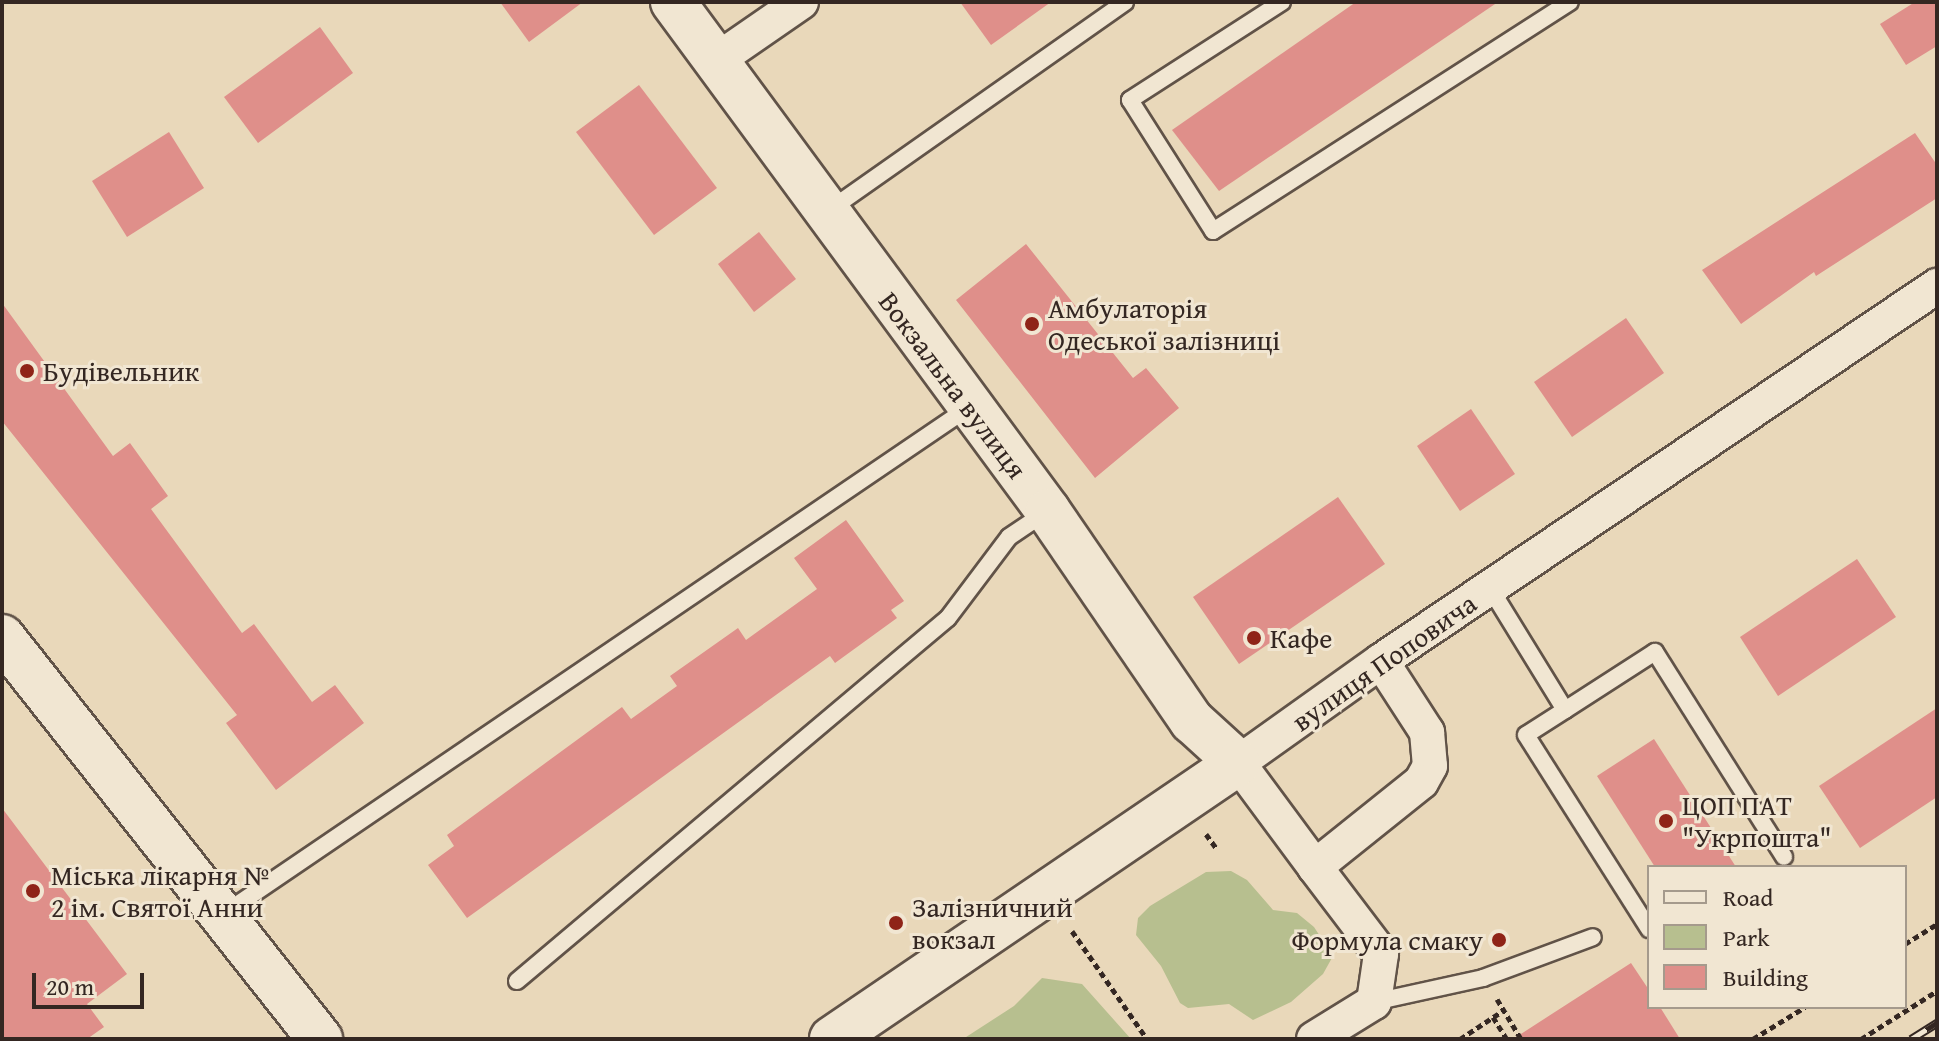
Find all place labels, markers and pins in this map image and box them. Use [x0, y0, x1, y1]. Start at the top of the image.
place label: Амбулаторія Одеської залізниці [1048, 291, 1280, 357]
marker: Амбулаторія Одеської залізниці [1023, 315, 1041, 333]
place label: Будівельник [43, 354, 199, 388]
marker: Будівельник [18, 362, 36, 380]
place label: Кафе [1270, 621, 1332, 655]
marker: Кафе [1245, 629, 1263, 647]
place label: ЦОП ПАТ "Укрпошта" [1682, 788, 1832, 854]
marker: ЦОП ПАТ "Укрпошта" [1657, 812, 1675, 830]
place label: Міська лікарня № 2 ім. Святої Анни [51, 858, 270, 924]
marker: Міська лікарня № 2 ім. Святої Анни [22, 880, 44, 902]
place label: Залізничний вокзал [912, 890, 1073, 956]
marker: Залізничний вокзал [887, 914, 905, 932]
place label: Формула смаку [1292, 923, 1483, 957]
marker: Формула смаку [1490, 931, 1508, 949]

